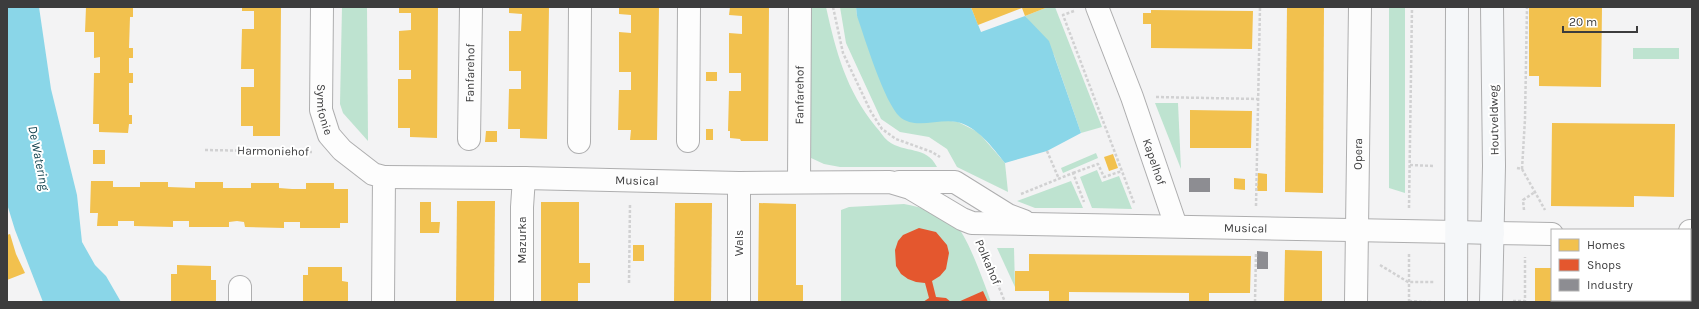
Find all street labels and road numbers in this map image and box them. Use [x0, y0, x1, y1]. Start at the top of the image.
street label: Fanfarehof [463, 42, 477, 103]
street label: Fanfarehof [792, 65, 807, 125]
street label: Symfonie [314, 84, 336, 137]
street label: Houtveldweg [1486, 84, 1502, 155]
street label: Kapelhof [1140, 137, 1169, 188]
street label: Opera [1351, 138, 1365, 170]
street label: Harmoniehof [237, 143, 310, 159]
street label: Musical [615, 173, 659, 188]
street label: Mazurka [515, 216, 529, 264]
street label: Musical [1224, 221, 1268, 235]
street label: Wals [732, 230, 746, 256]
street label: Polkahof [972, 237, 1004, 288]

